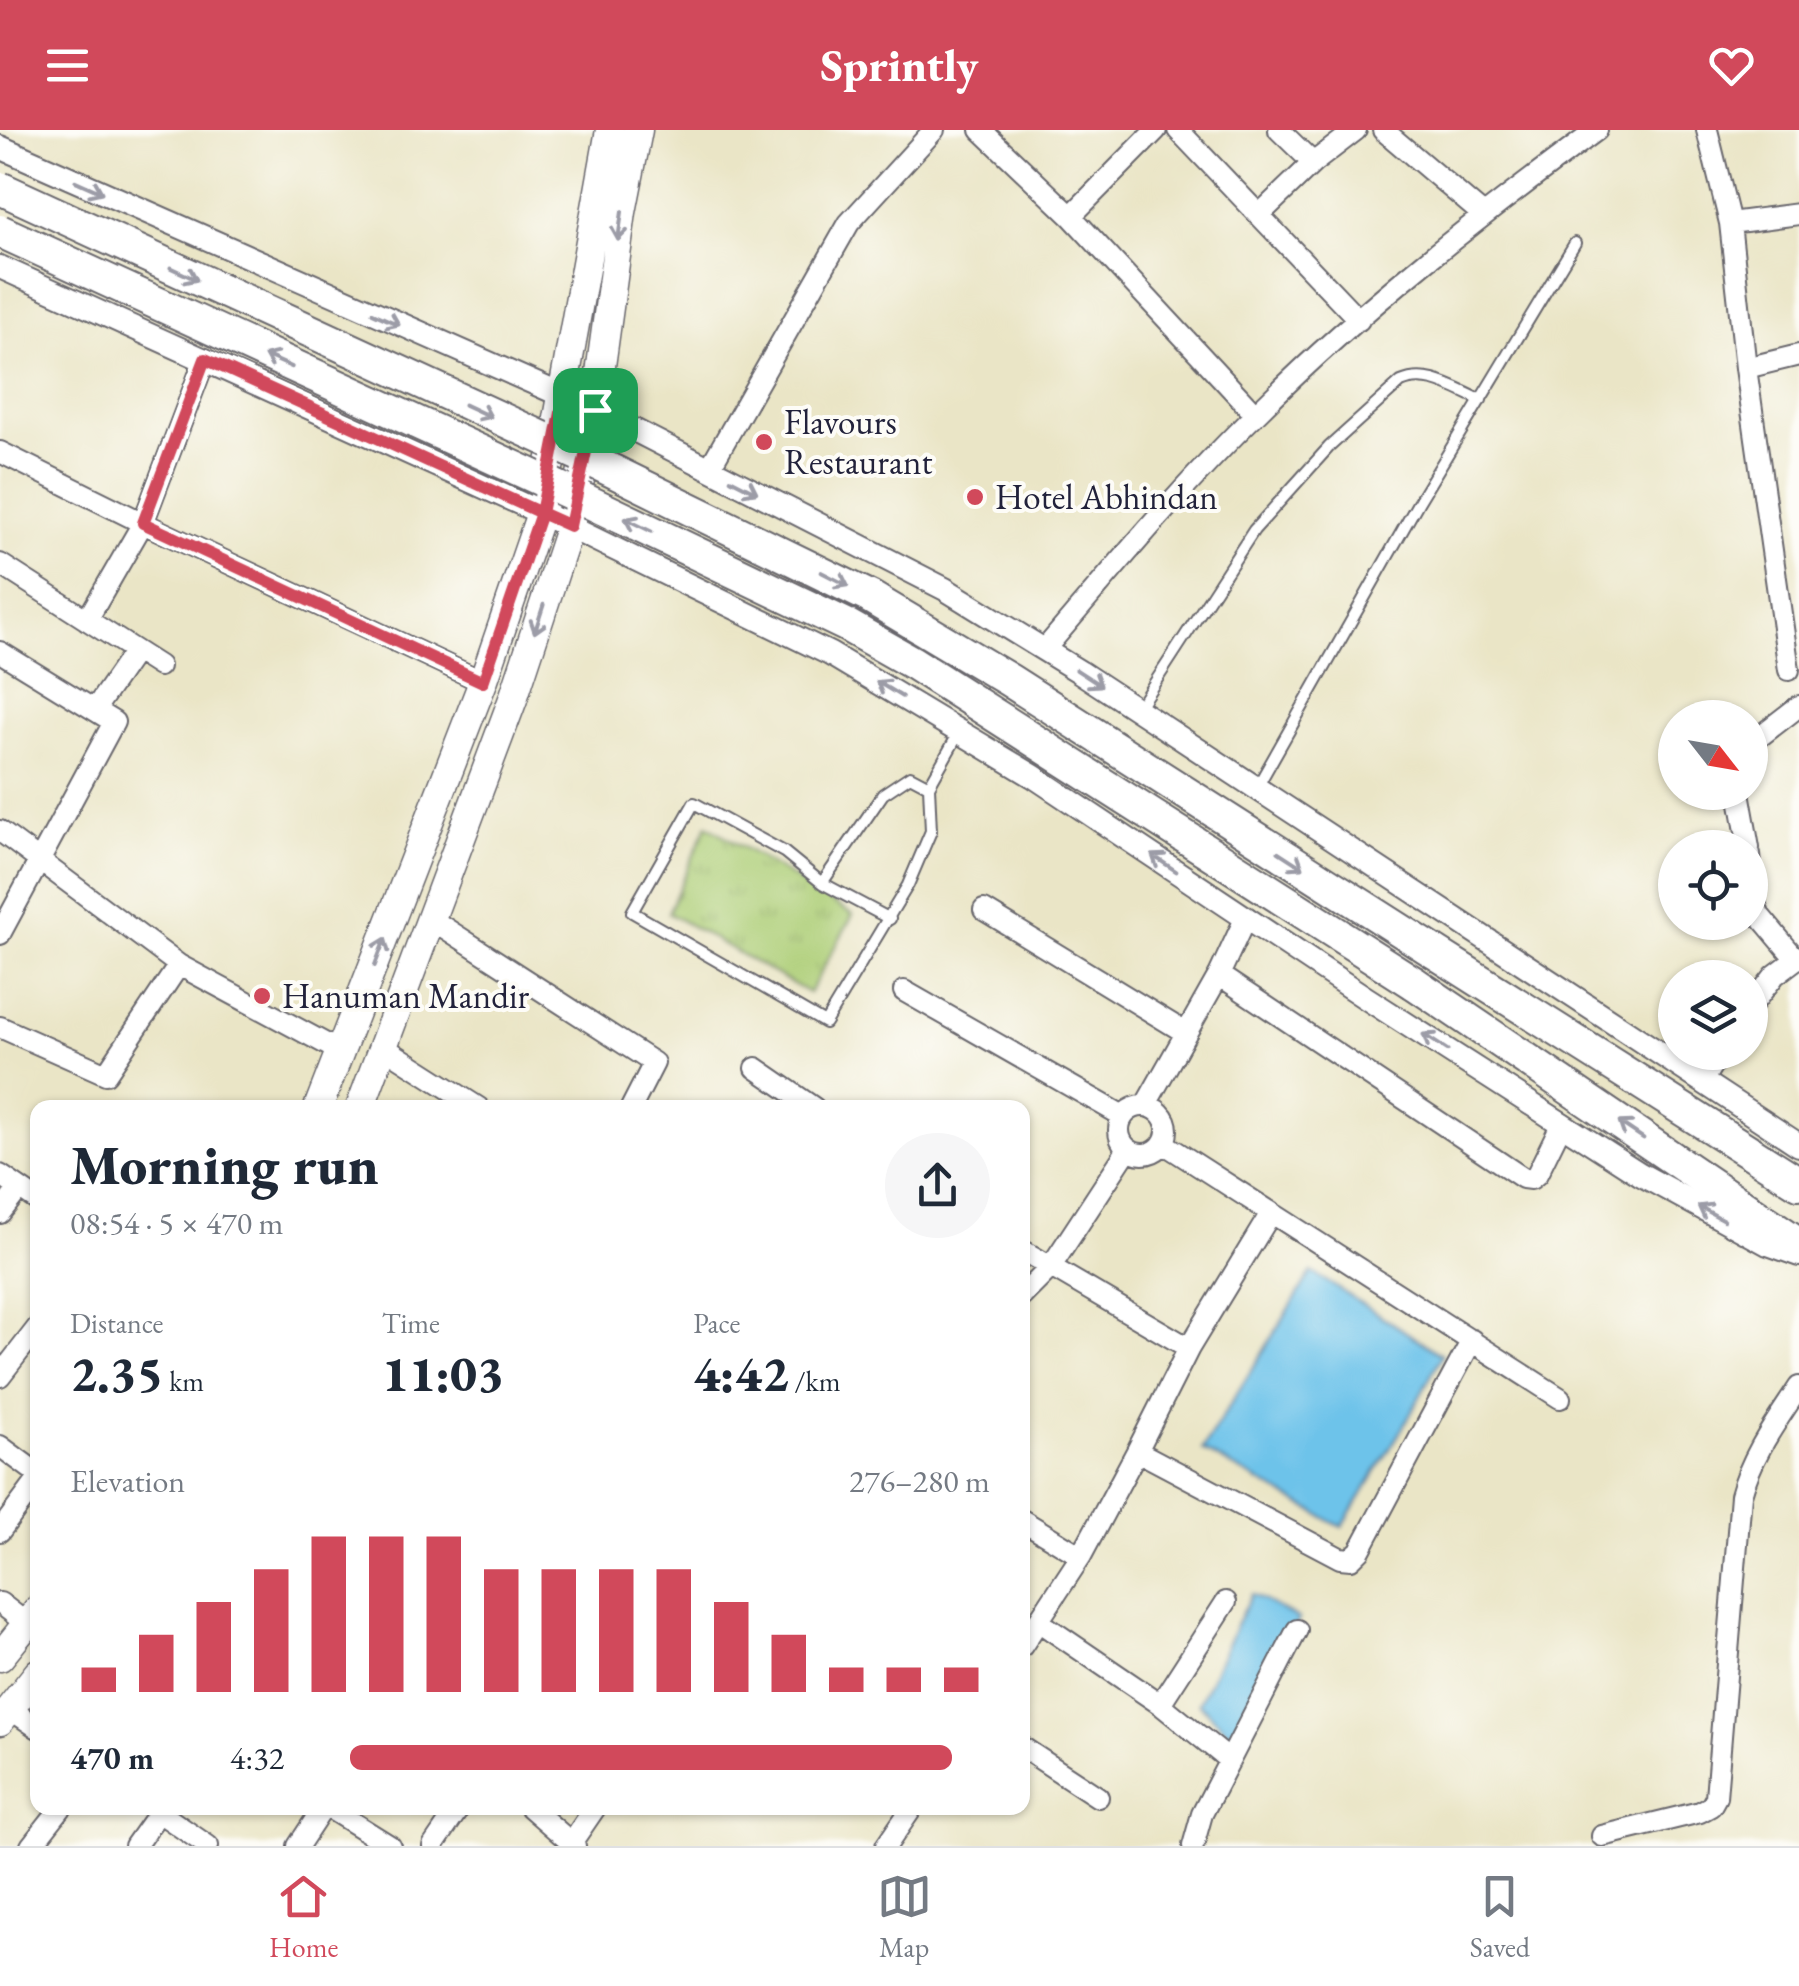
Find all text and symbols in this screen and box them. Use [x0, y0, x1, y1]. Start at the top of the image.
text: Sprintly [821, 36, 978, 94]
icon: menu [40, 38, 95, 93]
icon: heart [1704, 38, 1759, 93]
one-way arrow [73, 179, 104, 197]
one-way arrow [610, 209, 628, 241]
one-way arrow [168, 265, 198, 284]
one-way arrow [370, 311, 401, 329]
one-way arrow [263, 351, 294, 369]
pin [553, 368, 638, 453]
icon: arrive [568, 383, 623, 438]
place label: Flavours Restaurant [784, 399, 932, 484]
one-way arrow [463, 402, 493, 421]
marker: Flavours Restaurant [753, 431, 775, 453]
place label: Hotel Abhindan [995, 474, 1218, 519]
one-way arrow [728, 477, 758, 496]
marker: Hotel Abhindan [964, 486, 986, 508]
one-way arrow [623, 514, 653, 533]
one-way arrow [820, 571, 850, 590]
one-way arrow [529, 603, 547, 634]
one-way arrow [1074, 667, 1102, 688]
one-way arrow [875, 679, 904, 699]
north arrow [1658, 700, 1768, 810]
map controls [1658, 700, 1768, 1070]
button: locate [1658, 830, 1768, 940]
one-way arrow [1276, 850, 1304, 870]
one-way arrow [1150, 852, 1179, 873]
one-way arrow [372, 937, 390, 968]
button: layers [1658, 960, 1768, 1070]
place label: Hanuman Mandir [282, 973, 529, 1018]
marker: Hanuman Mandir [251, 985, 273, 1007]
one-way arrow [1421, 1032, 1450, 1053]
one-way arrow [1618, 1120, 1646, 1141]
text: Morning run [70, 1129, 379, 1200]
button: share [885, 1133, 990, 1238]
text: 08:54 · 5 × 470 m [70, 1202, 283, 1244]
one-way arrow [1697, 1202, 1727, 1222]
text: Distance [70, 1305, 164, 1341]
text: Time [382, 1305, 440, 1341]
text: Pace [693, 1305, 740, 1341]
text: 2.35 [70, 1341, 164, 1406]
text: 11:03 [382, 1341, 504, 1406]
text: 4:42 [693, 1341, 789, 1406]
text: km [164, 1363, 204, 1399]
text: /km [789, 1363, 840, 1399]
text: Elevation [70, 1460, 185, 1502]
text: 276–280 m [849, 1460, 990, 1502]
text: 470 m [70, 1737, 154, 1779]
text: 4:32 [230, 1737, 284, 1779]
tab: Home [269, 1869, 338, 1965]
tab: Map [877, 1869, 932, 1965]
tab: Saved [1470, 1869, 1530, 1965]

